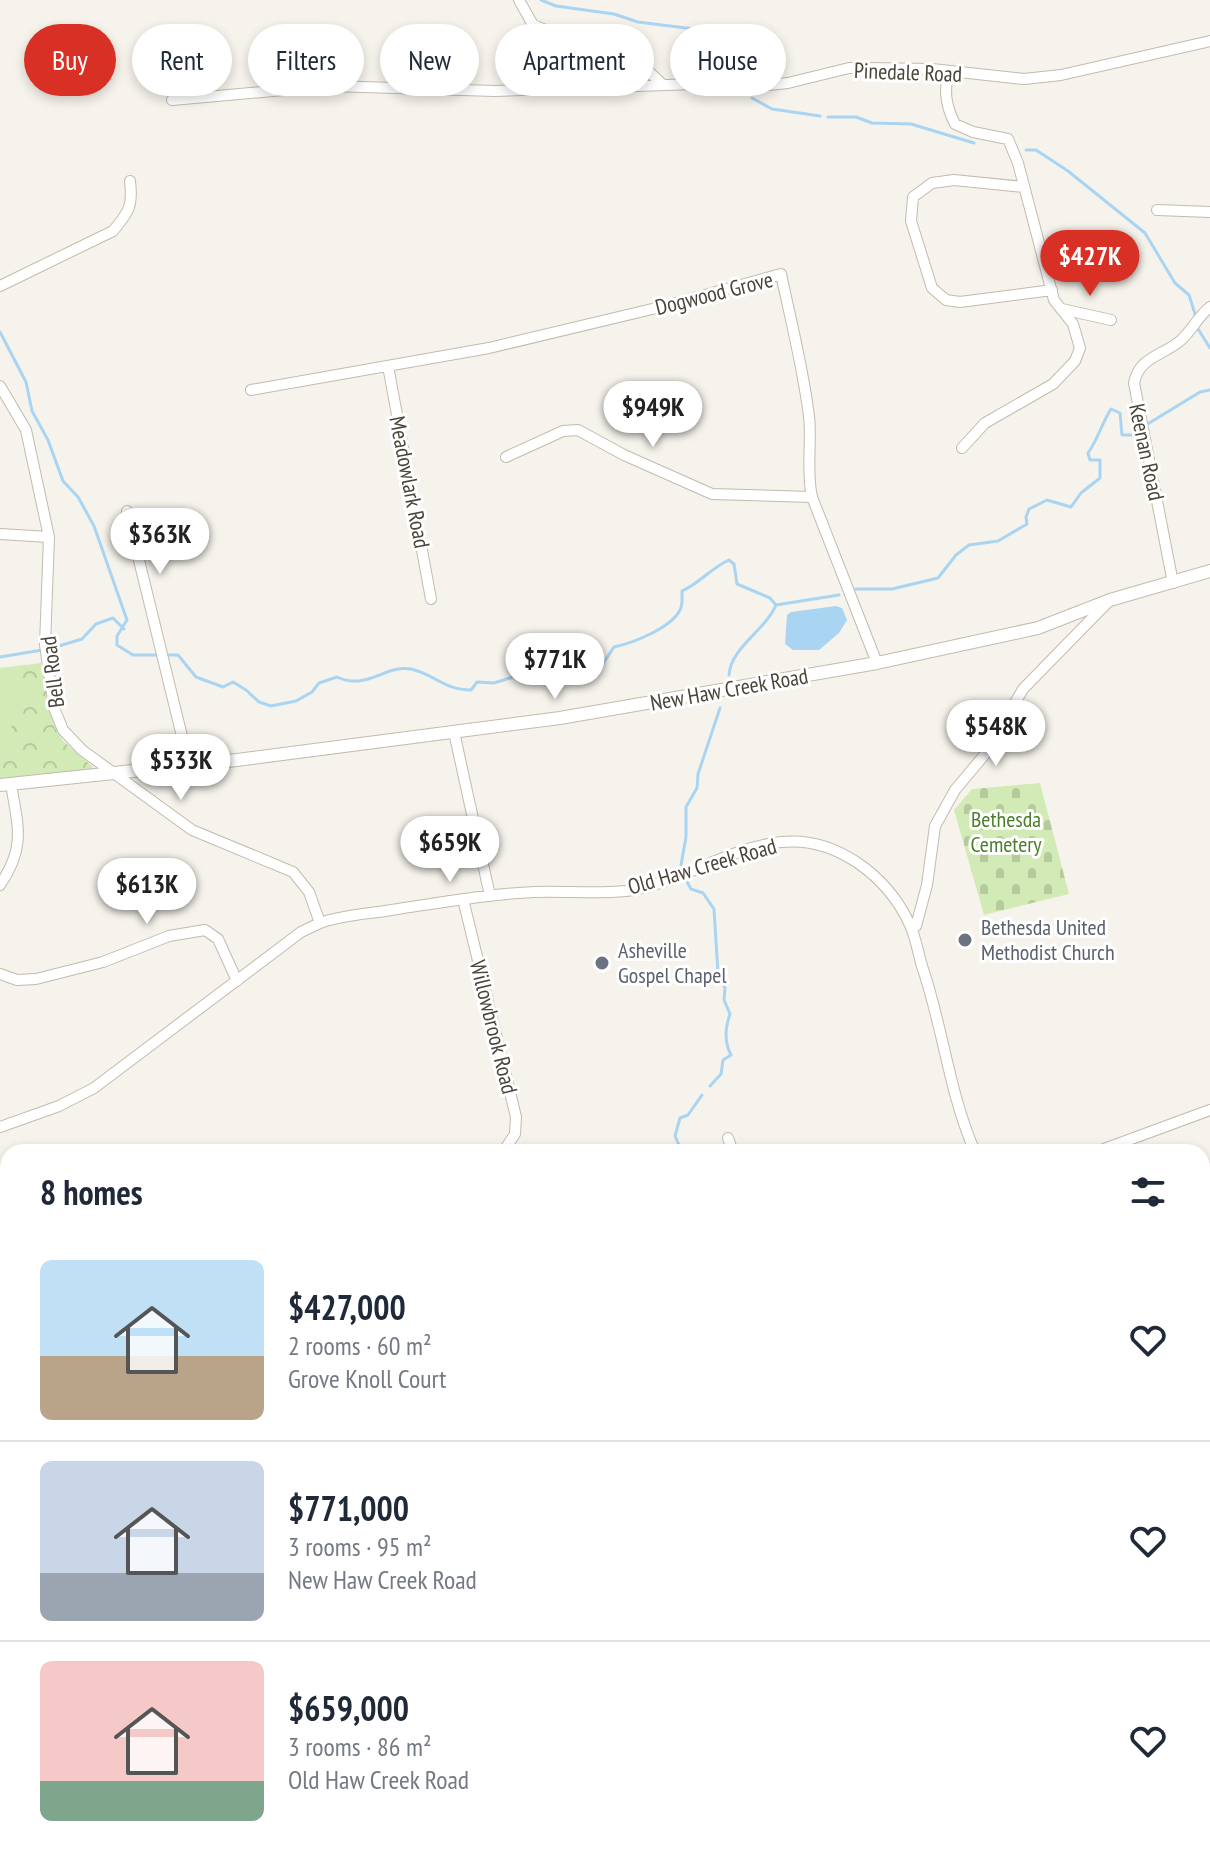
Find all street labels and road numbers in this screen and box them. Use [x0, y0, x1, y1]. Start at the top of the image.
street label: Pinedale Road [853, 56, 963, 88]
street label: Dogwood Grove [652, 265, 776, 321]
street label: Keenan Road [1123, 401, 1171, 503]
street label: Meadowlark Road [383, 414, 437, 550]
street label: Bell Road [34, 635, 70, 709]
street label: New Haw Creek Road [648, 661, 810, 717]
street label: Old Haw Creek Road [624, 831, 780, 901]
street label: Willowbrook Road [464, 957, 524, 1097]

